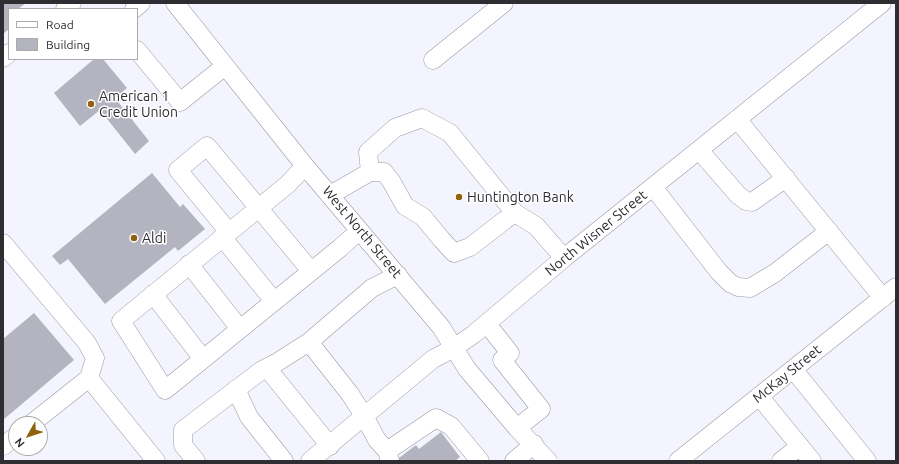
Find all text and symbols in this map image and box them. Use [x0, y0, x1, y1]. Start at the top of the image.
legend [8, 8, 138, 60]
text: Road [46, 18, 74, 31]
text: Building [46, 38, 90, 51]
place label: American 1 Credit Union [99, 88, 178, 120]
marker: American 1 Credit Union [86, 99, 96, 109]
street label: West North Street [319, 183, 405, 281]
street label: North Wisner Street [542, 187, 650, 279]
place label: Huntington Bank [467, 189, 574, 205]
marker: Huntington Bank [454, 192, 464, 202]
place label: Aldi [142, 230, 166, 246]
marker: Aldi [129, 233, 139, 243]
street label: McKay Street [749, 341, 825, 407]
north arrow [8, 416, 48, 456]
text: N [12, 436, 27, 450]

